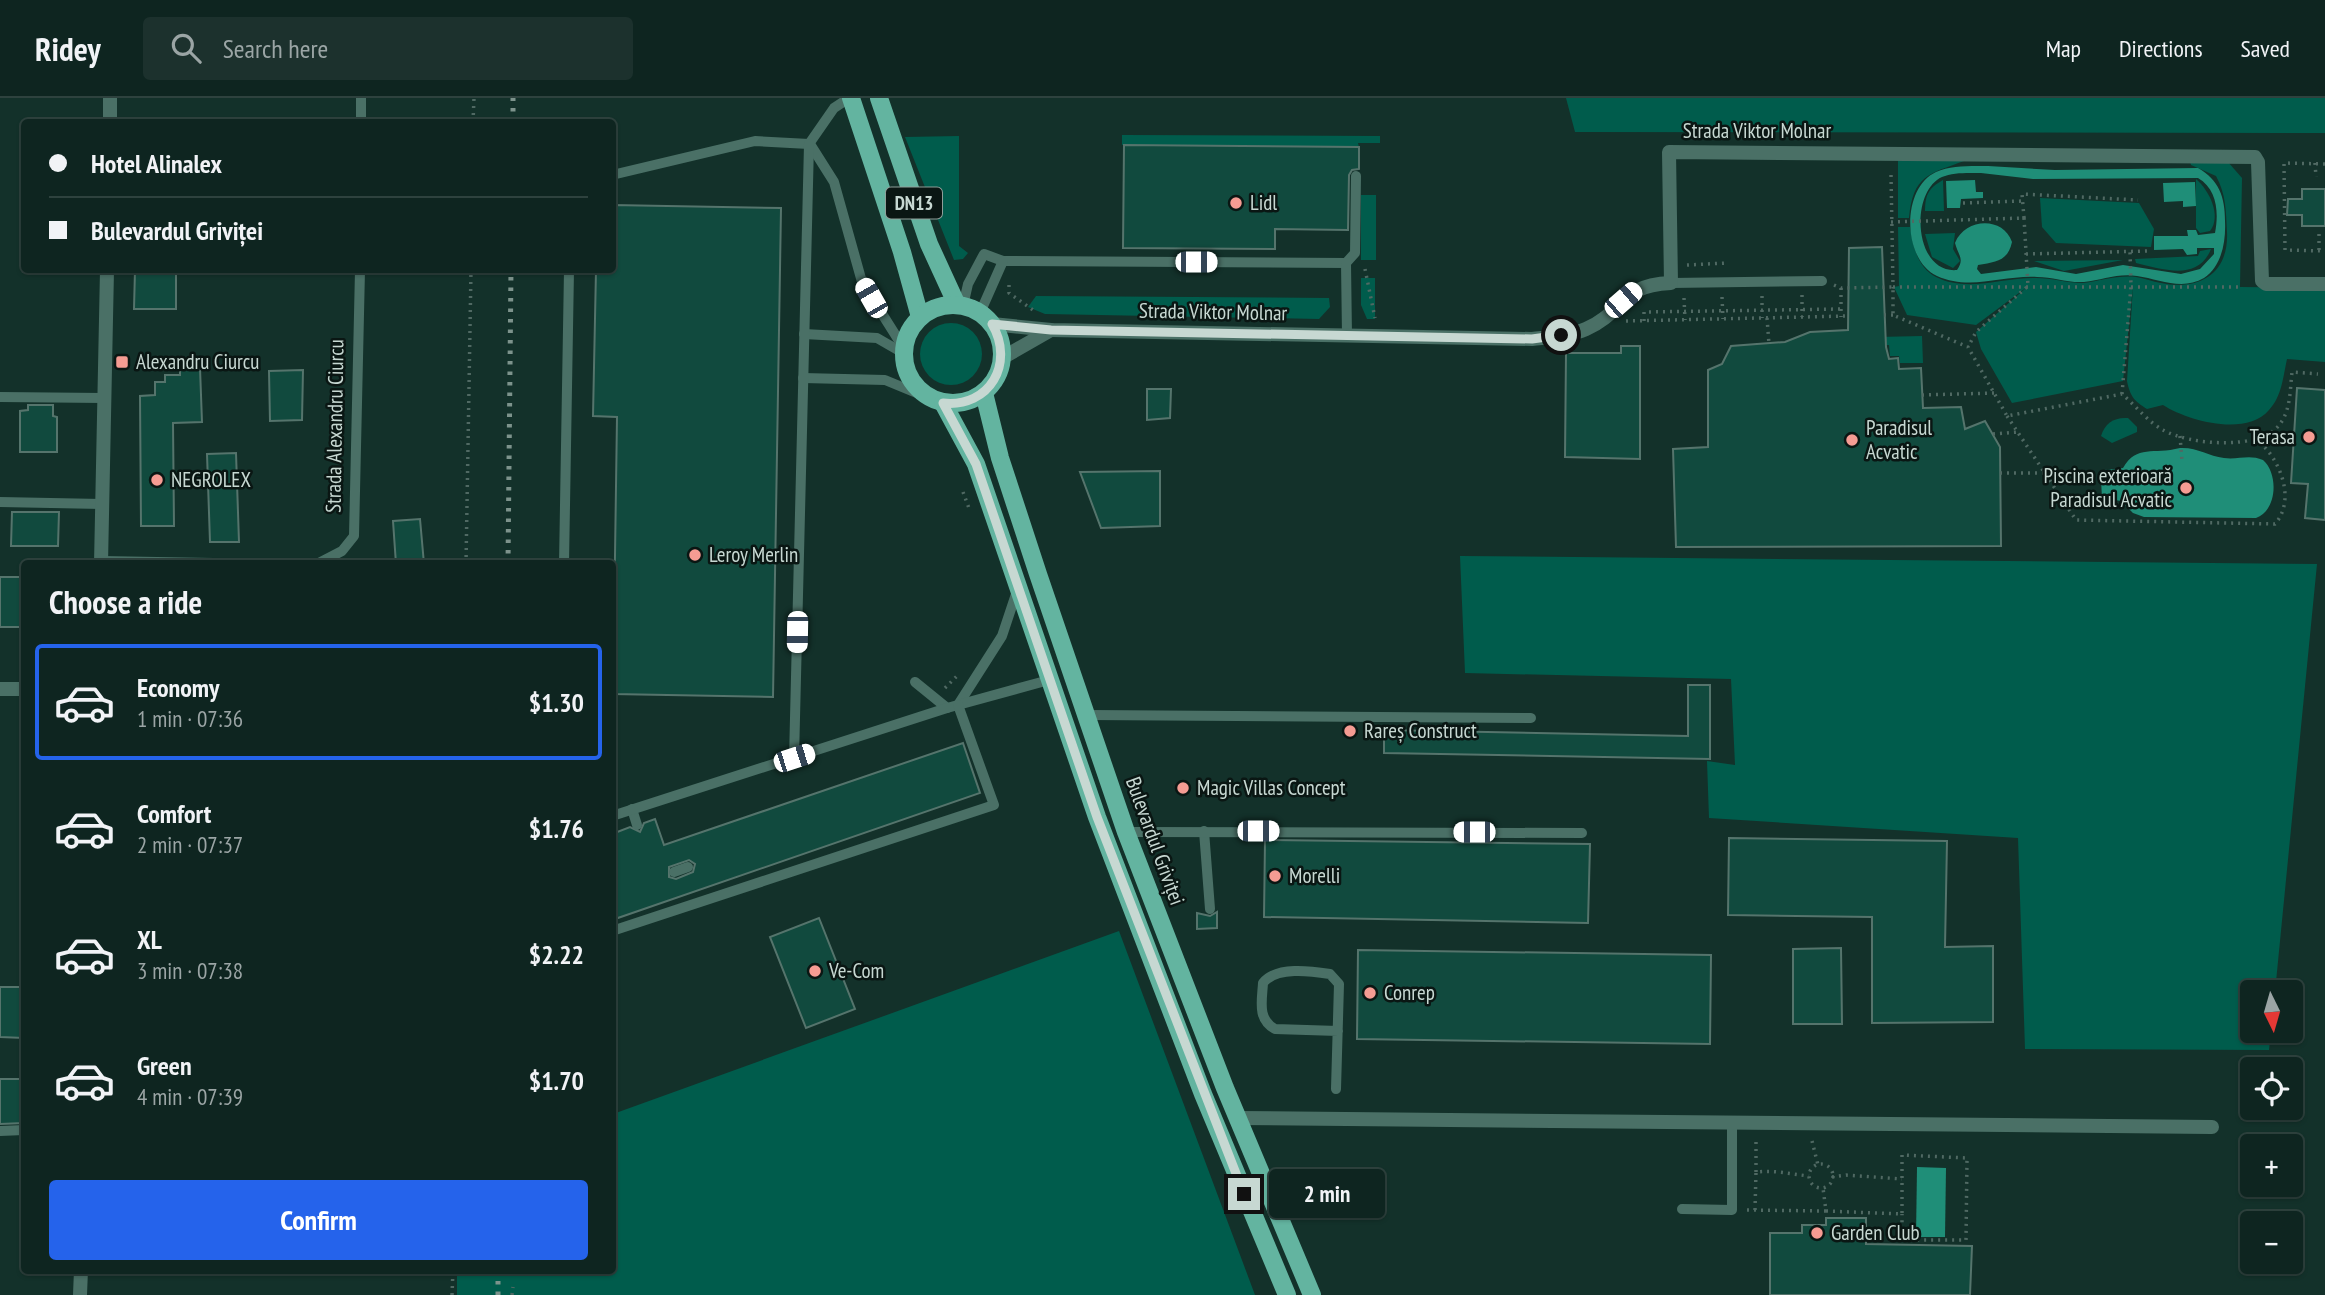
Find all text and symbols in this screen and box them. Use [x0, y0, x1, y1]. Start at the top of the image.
search box [143, 17, 633, 80]
text: Ridey [35, 27, 101, 70]
icon: search [167, 29, 205, 67]
text: Search here [223, 32, 328, 65]
text: Map [2046, 33, 2081, 64]
text: Directions [2119, 33, 2203, 64]
text: Saved [2241, 33, 2290, 64]
street label: Strada Viktor Molnar [1683, 117, 1831, 144]
text: Hotel Alinalex [91, 147, 222, 180]
road number: DN13 [886, 188, 942, 218]
place label: Lidl [1250, 189, 1277, 216]
marker: Lidl [1228, 195, 1244, 211]
text: Bulevardul Griviței [91, 214, 263, 247]
car [1176, 252, 1218, 273]
car [852, 275, 891, 321]
car [1601, 278, 1646, 322]
street label: Strada Viktor Molnar [1139, 297, 1288, 326]
route start [1545, 319, 1577, 351]
street label: Strada Alexandru Ciurcu [319, 339, 350, 513]
place label: Alexandru Ciurcu [136, 348, 259, 375]
marker: Alexandru Ciurcu [114, 354, 130, 370]
place label: Paradisul Acvatic [1866, 414, 1932, 465]
place label: Terasa [2249, 423, 2295, 450]
marker: Terasa [2301, 429, 2317, 445]
marker: Paradisul Acvatic [1844, 432, 1860, 448]
place label: Piscina exterioară Paradisul Acvatic [2044, 462, 2173, 513]
place label: NEGROLEX [171, 466, 251, 493]
marker: NEGROLEX [149, 472, 165, 488]
marker: Piscina exterioară Paradisul Acvatic [2178, 480, 2194, 496]
place label: Leroy Merlin [709, 541, 798, 568]
marker: Leroy Merlin [687, 547, 703, 563]
text: Choose a ride [49, 581, 202, 623]
car [787, 611, 808, 653]
icon: car [53, 671, 116, 734]
text: Economy [137, 671, 219, 704]
text: $1.30 [529, 686, 584, 719]
text: 1 min · 07:36 [137, 704, 243, 733]
place label: Rareș Construct [1364, 717, 1477, 744]
marker: Rareș Construct [1342, 723, 1358, 739]
car [771, 742, 818, 774]
street label: Bulevardul Griviței [1120, 773, 1191, 909]
place label: Magic Villas Concept [1197, 774, 1346, 801]
marker: Magic Villas Concept [1175, 780, 1191, 796]
icon: car [53, 797, 116, 860]
text: Comfort [137, 797, 211, 830]
text: $1.76 [529, 812, 584, 845]
car [1238, 821, 1280, 842]
car [1454, 822, 1496, 843]
text: 2 min · 07:37 [137, 830, 243, 859]
place label: Morelli [1289, 862, 1340, 889]
marker: Morelli [1267, 868, 1283, 884]
icon: car [53, 923, 116, 986]
text: XL [137, 923, 162, 956]
text: $2.22 [529, 938, 584, 971]
text: 3 min · 07:38 [137, 956, 243, 985]
place label: Ve-Com [828, 957, 884, 984]
marker: Ve-Com [807, 963, 823, 979]
place label: Conrep [1384, 979, 1435, 1006]
north arrow [2240, 980, 2303, 1043]
map controls [2240, 980, 2303, 1274]
marker: Conrep [1362, 985, 1378, 1001]
icon: car [53, 1049, 116, 1112]
text: Green [137, 1049, 192, 1082]
button: locate [2240, 1057, 2303, 1120]
text: $1.70 [529, 1064, 584, 1097]
text: 4 min · 07:39 [137, 1082, 243, 1111]
button: + [2240, 1134, 2303, 1197]
callout: 2 min [1268, 1170, 1384, 1218]
route end [1228, 1178, 1260, 1210]
text: 2 min [1304, 1179, 1350, 1208]
button: Confirm [49, 1180, 588, 1260]
button: − [2240, 1211, 2303, 1274]
place label: Garden Club [1831, 1219, 1920, 1246]
marker: Garden Club [1809, 1225, 1825, 1241]

